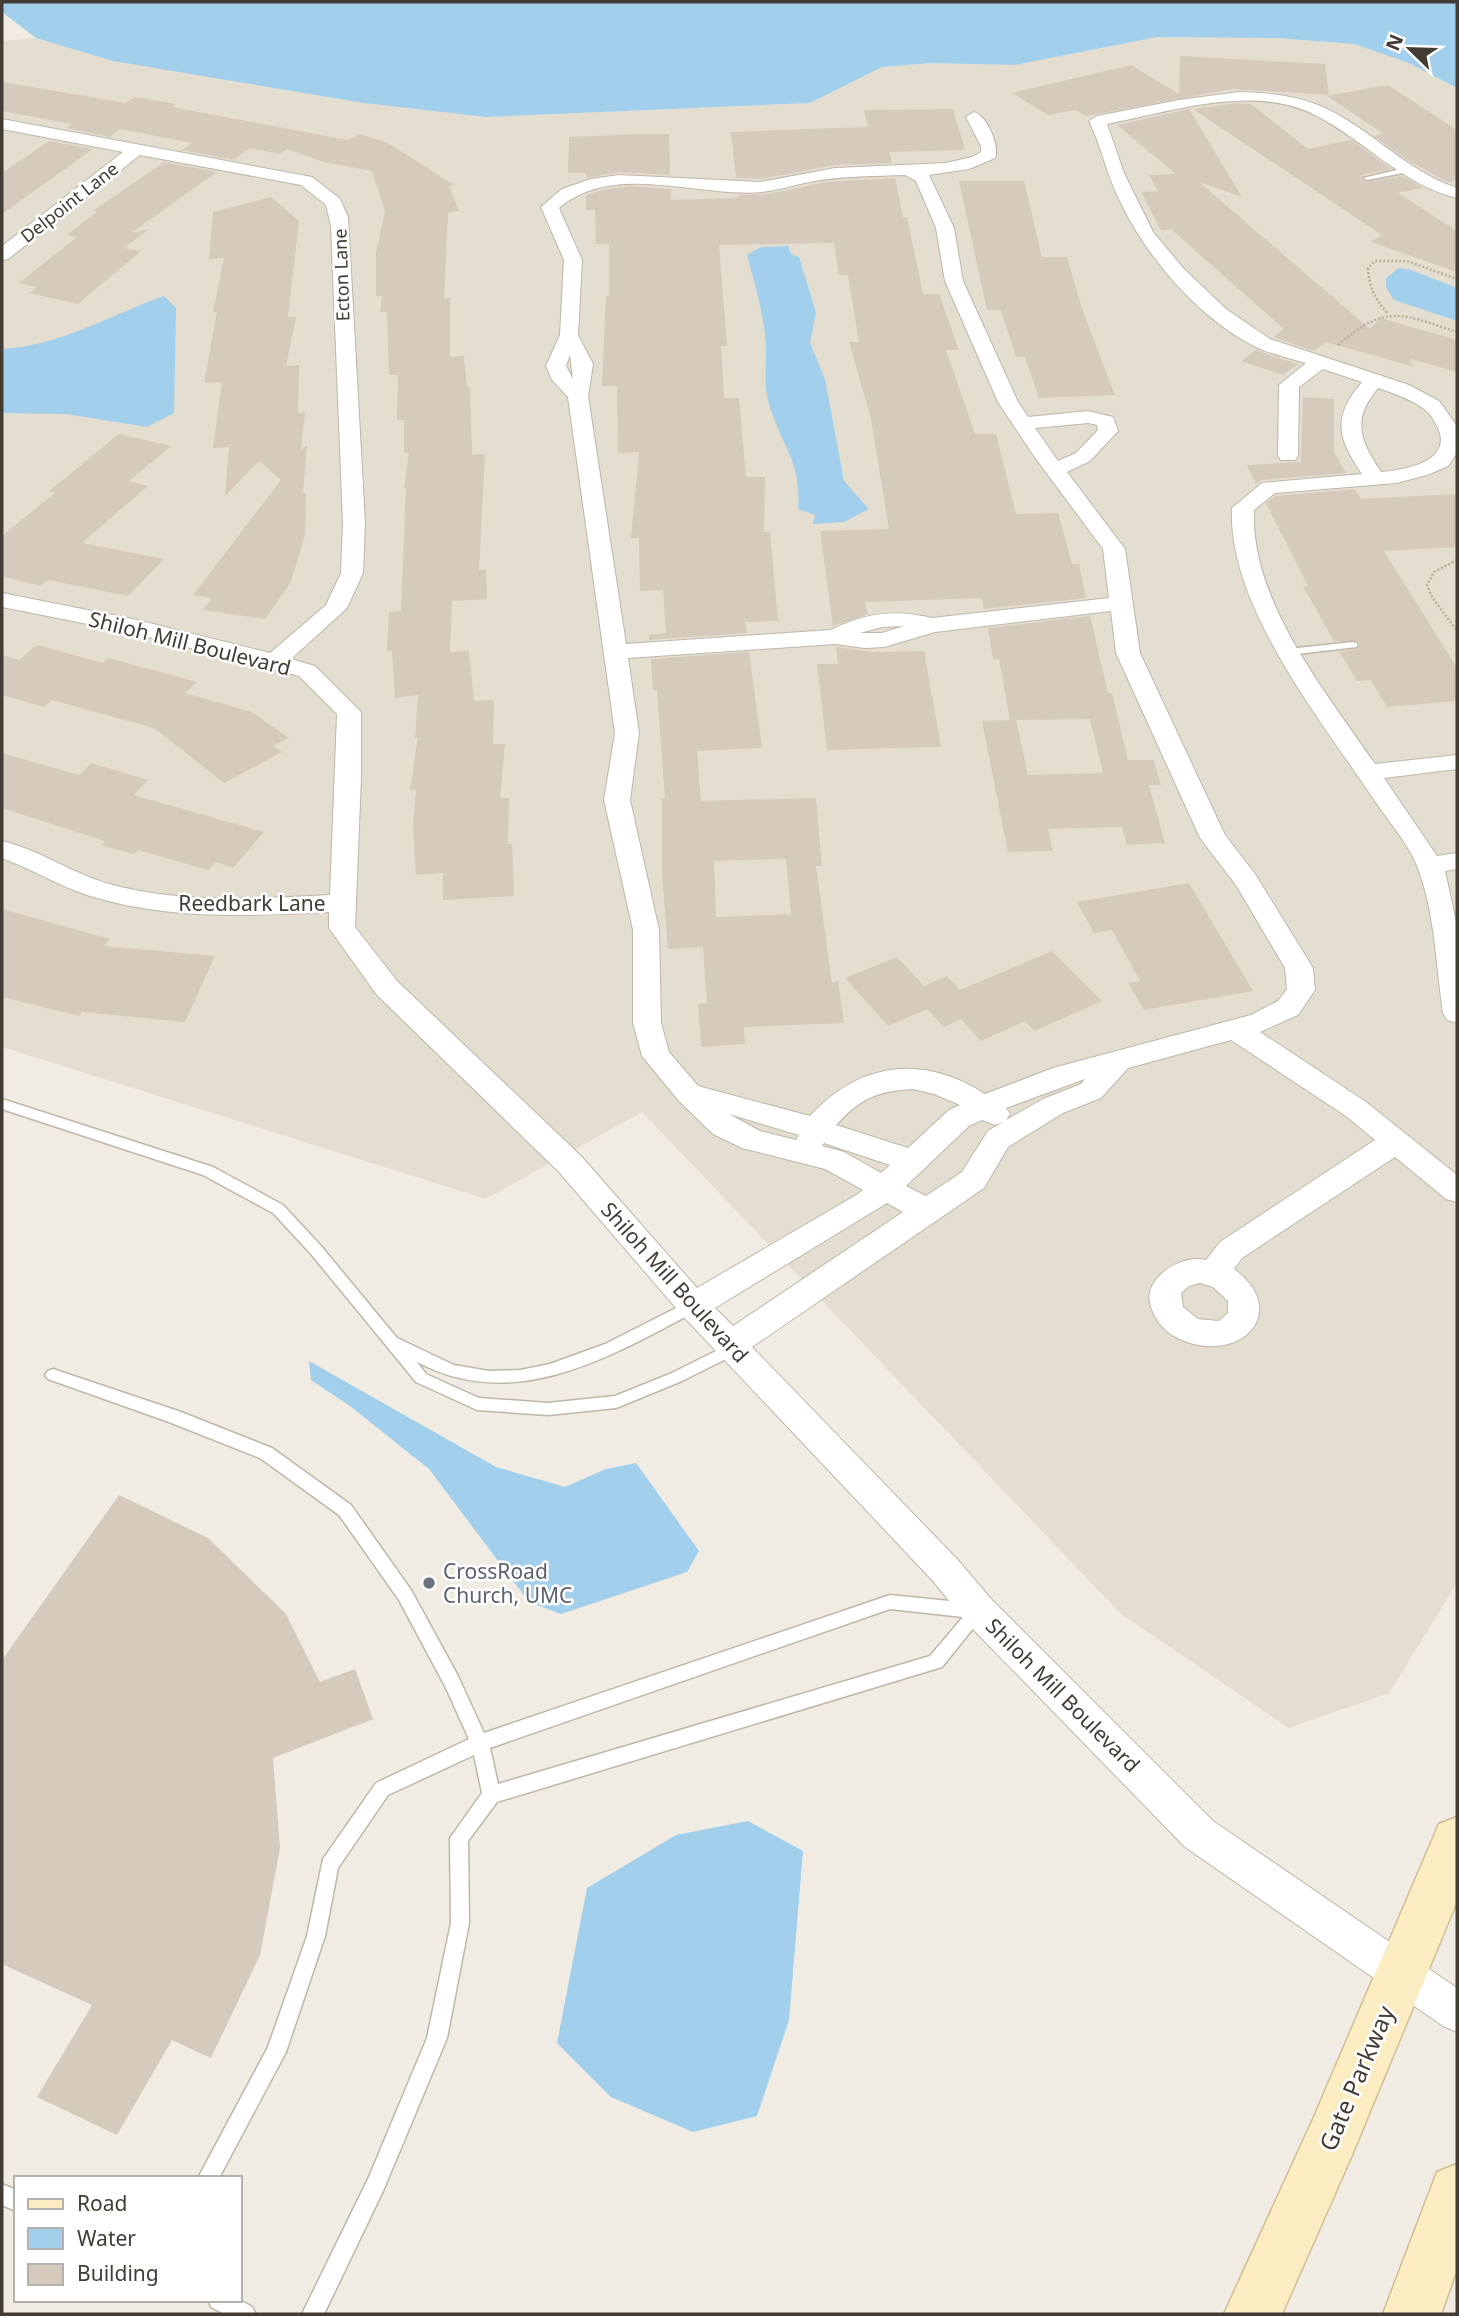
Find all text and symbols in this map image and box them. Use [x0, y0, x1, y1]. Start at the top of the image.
north arrow [1375, 14, 1445, 84]
text: N [1379, 30, 1409, 55]
street label: Delpoint Lane [15, 156, 123, 248]
street label: Ecton Lane [327, 228, 355, 322]
street label: Shiloh Mill Boulevard [86, 604, 294, 682]
street label: Reedbark Lane [178, 889, 326, 917]
street label: Shiloh Mill Boulevard [595, 1196, 755, 1368]
place label: CrossRoad Church, UMC [443, 1557, 572, 1609]
marker: CrossRoad Church, UMC [421, 1575, 437, 1591]
street label: Shiloh Mill Boulevard [980, 1612, 1146, 1778]
street label: Gate Parkway [1311, 2000, 1402, 2156]
legend [14, 2176, 242, 2302]
text: Road [77, 2189, 127, 2217]
text: Water [77, 2224, 136, 2252]
text: Building [77, 2259, 159, 2287]

